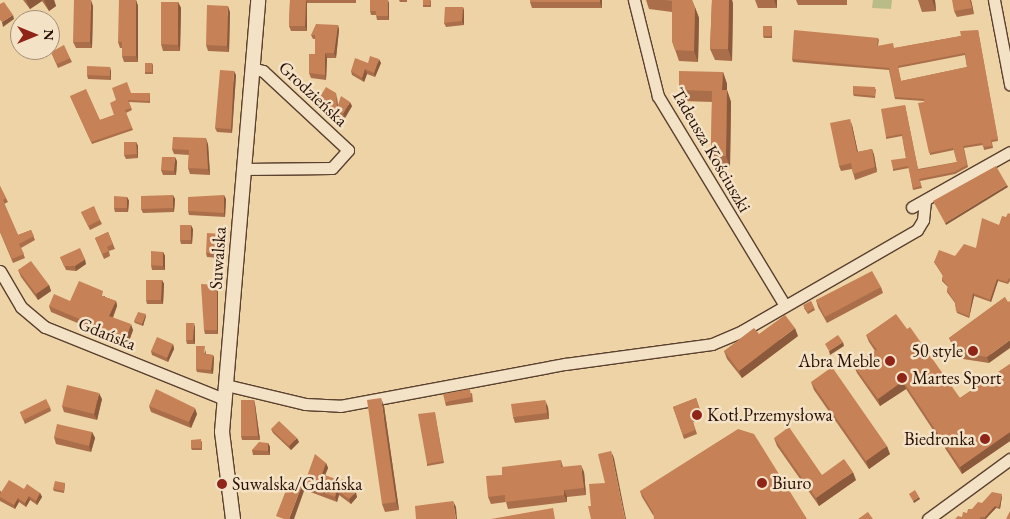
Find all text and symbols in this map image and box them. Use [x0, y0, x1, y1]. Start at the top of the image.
north arrow [10, 10, 60, 60]
text: N [40, 29, 58, 41]
street label: Grodzieńska [274, 57, 352, 131]
street label: Tadeusza Kościuszki [667, 84, 755, 216]
street label: Suwalska [205, 226, 231, 290]
street label: Gdańska [75, 313, 139, 355]
place label: 50 style [911, 340, 963, 362]
marker: 50 style [967, 345, 979, 357]
place label: Abra Meble [798, 350, 880, 372]
marker: Abra Meble [884, 355, 896, 367]
place label: Martes Sport [912, 367, 1001, 389]
marker: Martes Sport [896, 372, 908, 384]
place label: Kotł.Przemysłowa [707, 404, 833, 426]
marker: Kotł.Przemysłowa [691, 409, 703, 421]
place label: Biedronka [904, 428, 975, 450]
marker: Biedronka [979, 433, 991, 445]
place label: Biuro [772, 472, 811, 494]
place label: Suwalska/Gdańska [232, 473, 362, 495]
marker: Biuro [756, 477, 768, 489]
marker: Suwalska/Gdańska [216, 478, 228, 490]

